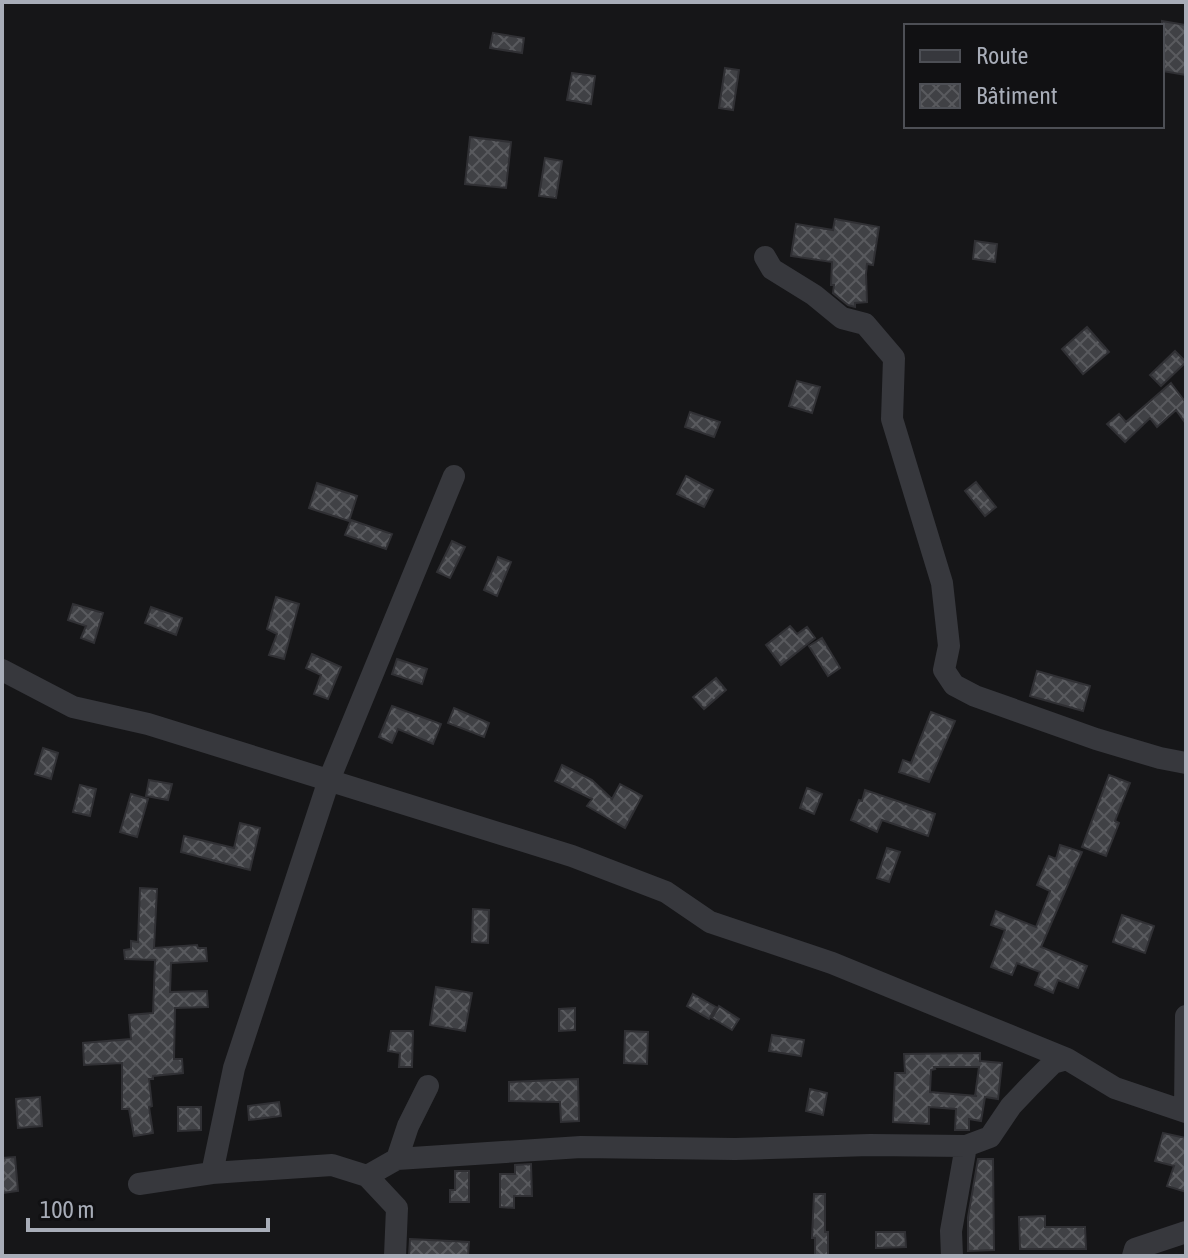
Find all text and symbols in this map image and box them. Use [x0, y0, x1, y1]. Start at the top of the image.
legend [904, 24, 1164, 128]
text: Route [976, 42, 1028, 69]
text: Bâtiment [976, 82, 1058, 109]
scale bar [28, 1182, 268, 1232]
text: 100 m [40, 1196, 94, 1223]

